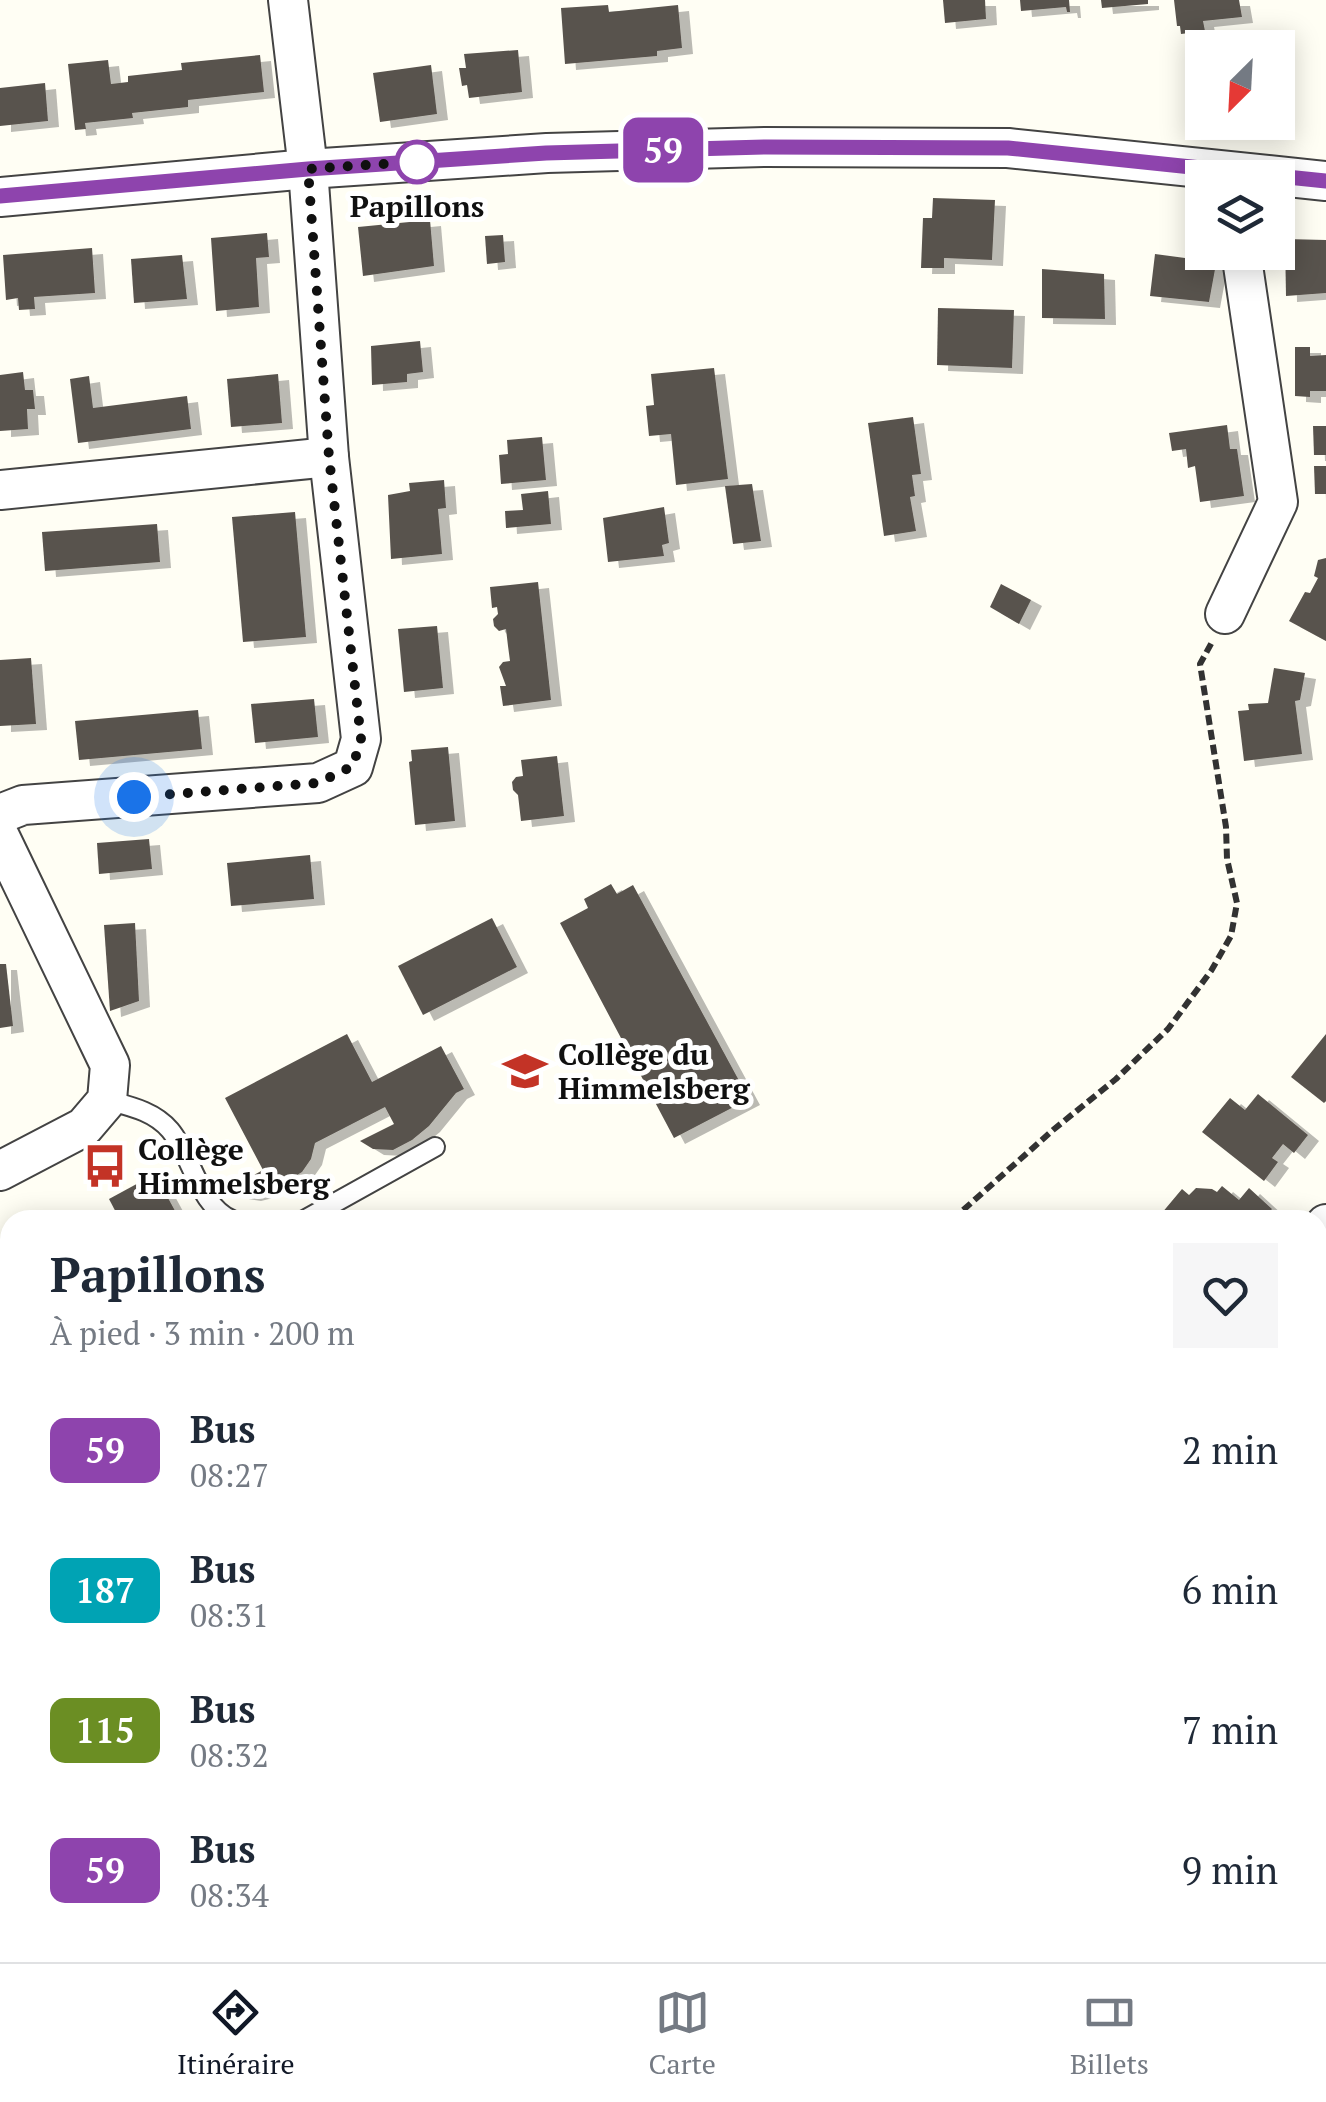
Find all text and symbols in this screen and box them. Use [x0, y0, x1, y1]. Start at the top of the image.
north arrow [1185, 30, 1295, 140]
map controls [1185, 30, 1295, 270]
line badge: 59 [618, 118, 708, 182]
text: 59 [643, 127, 683, 173]
marker: Papillons [396, 141, 438, 183]
button: layers [1185, 160, 1295, 270]
place label: Papillons [350, 186, 484, 226]
your location [109, 772, 159, 822]
place label: Collège du Himmelsberg [558, 1034, 751, 1108]
school or university icon: Collège du Himmelsberg [501, 1047, 549, 1095]
place label: Collège Himmelsberg [138, 1129, 331, 1203]
bus stop icon: Collège Himmelsberg [81, 1142, 129, 1190]
text: Papillons [50, 1242, 265, 1306]
button: heart [1173, 1243, 1278, 1348]
text: À pied · 3 min · 200 m [50, 1312, 355, 1354]
text: Bus [190, 1404, 255, 1454]
text: 2 min [1182, 1425, 1278, 1475]
text: 59 [85, 1427, 125, 1473]
text: 08:27 [190, 1454, 269, 1496]
text: Bus [190, 1544, 255, 1594]
text: 6 min [1182, 1565, 1278, 1615]
text: 187 [75, 1567, 135, 1613]
text: 08:31 [190, 1594, 269, 1636]
text: Bus [190, 1684, 255, 1734]
text: 7 min [1182, 1705, 1278, 1755]
text: 115 [75, 1707, 135, 1753]
text: 08:32 [190, 1734, 269, 1776]
text: Bus [190, 1824, 255, 1874]
text: 9 min [1182, 1845, 1278, 1895]
text: 59 [85, 1847, 125, 1893]
text: 08:34 [190, 1874, 269, 1916]
tab: Itinéraire [177, 1985, 295, 2082]
tab: Carte [649, 1985, 716, 2082]
tab: Billets [1070, 1985, 1149, 2082]

